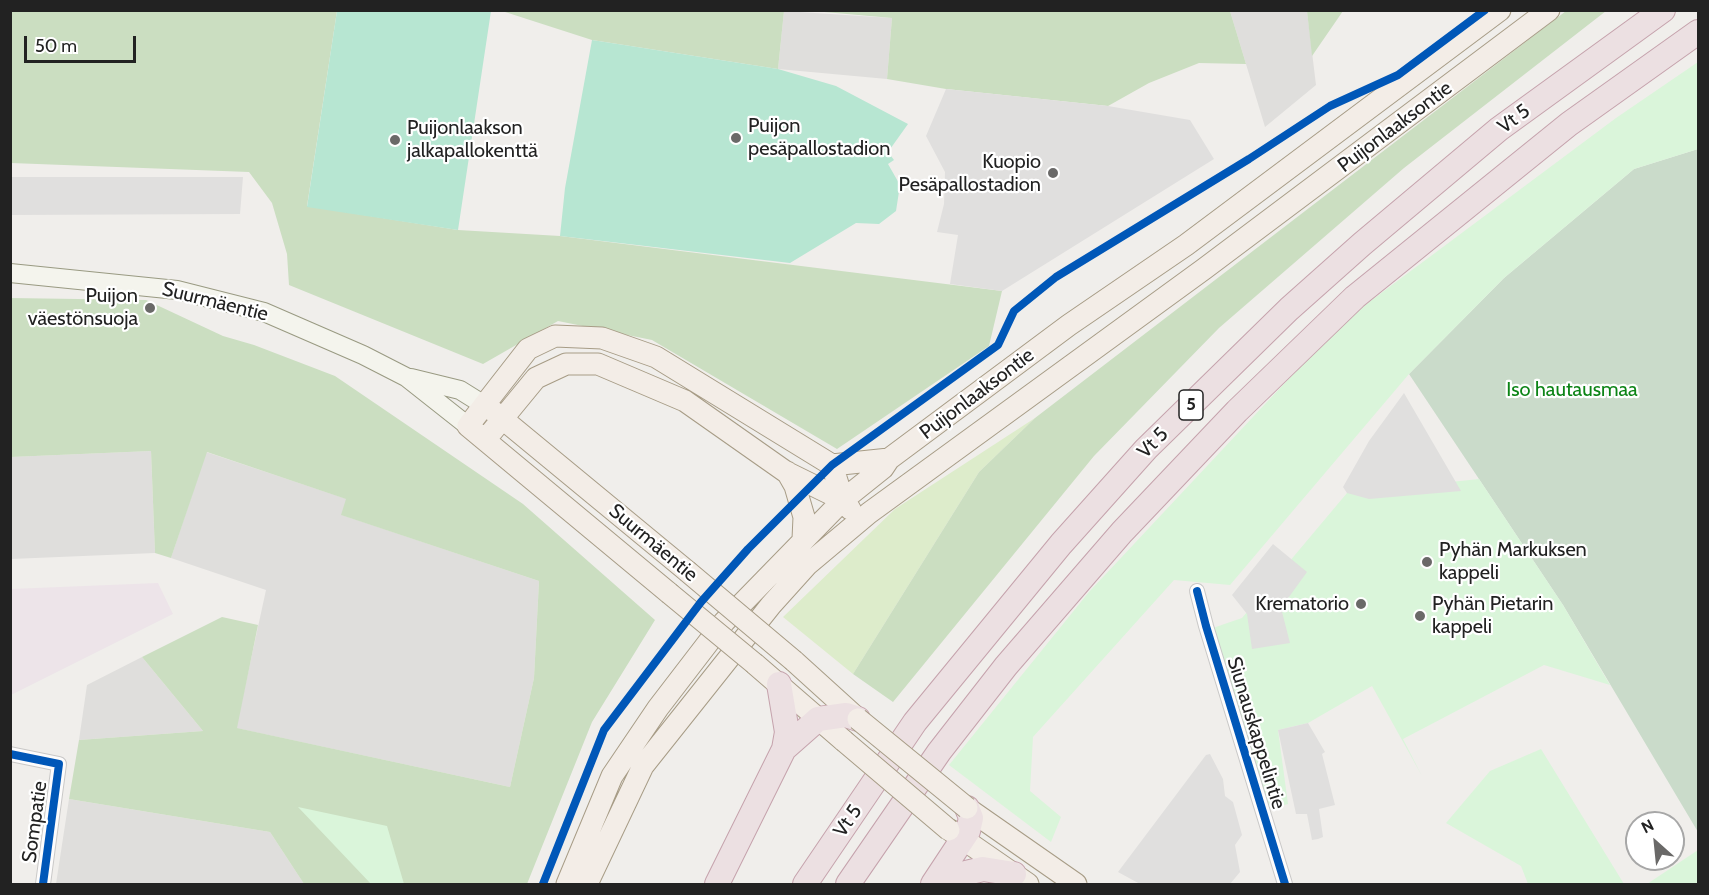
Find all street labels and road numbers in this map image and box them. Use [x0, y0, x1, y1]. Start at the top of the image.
street label: Puijonlaaksontie [1333, 76, 1457, 178]
street label: Vt 5 [1493, 99, 1535, 139]
street label: Suurmäentie [159, 277, 271, 327]
street label: Puijonlaaksontie [915, 343, 1039, 445]
road number: 5 [1179, 390, 1203, 420]
street label: Vt 5 [1133, 422, 1173, 464]
street label: Suurmäentie [604, 499, 702, 587]
street label: Siunauskappelintie [1221, 654, 1291, 812]
street label: Sompatie [17, 780, 53, 864]
street label: Vt 5 [829, 800, 867, 842]

